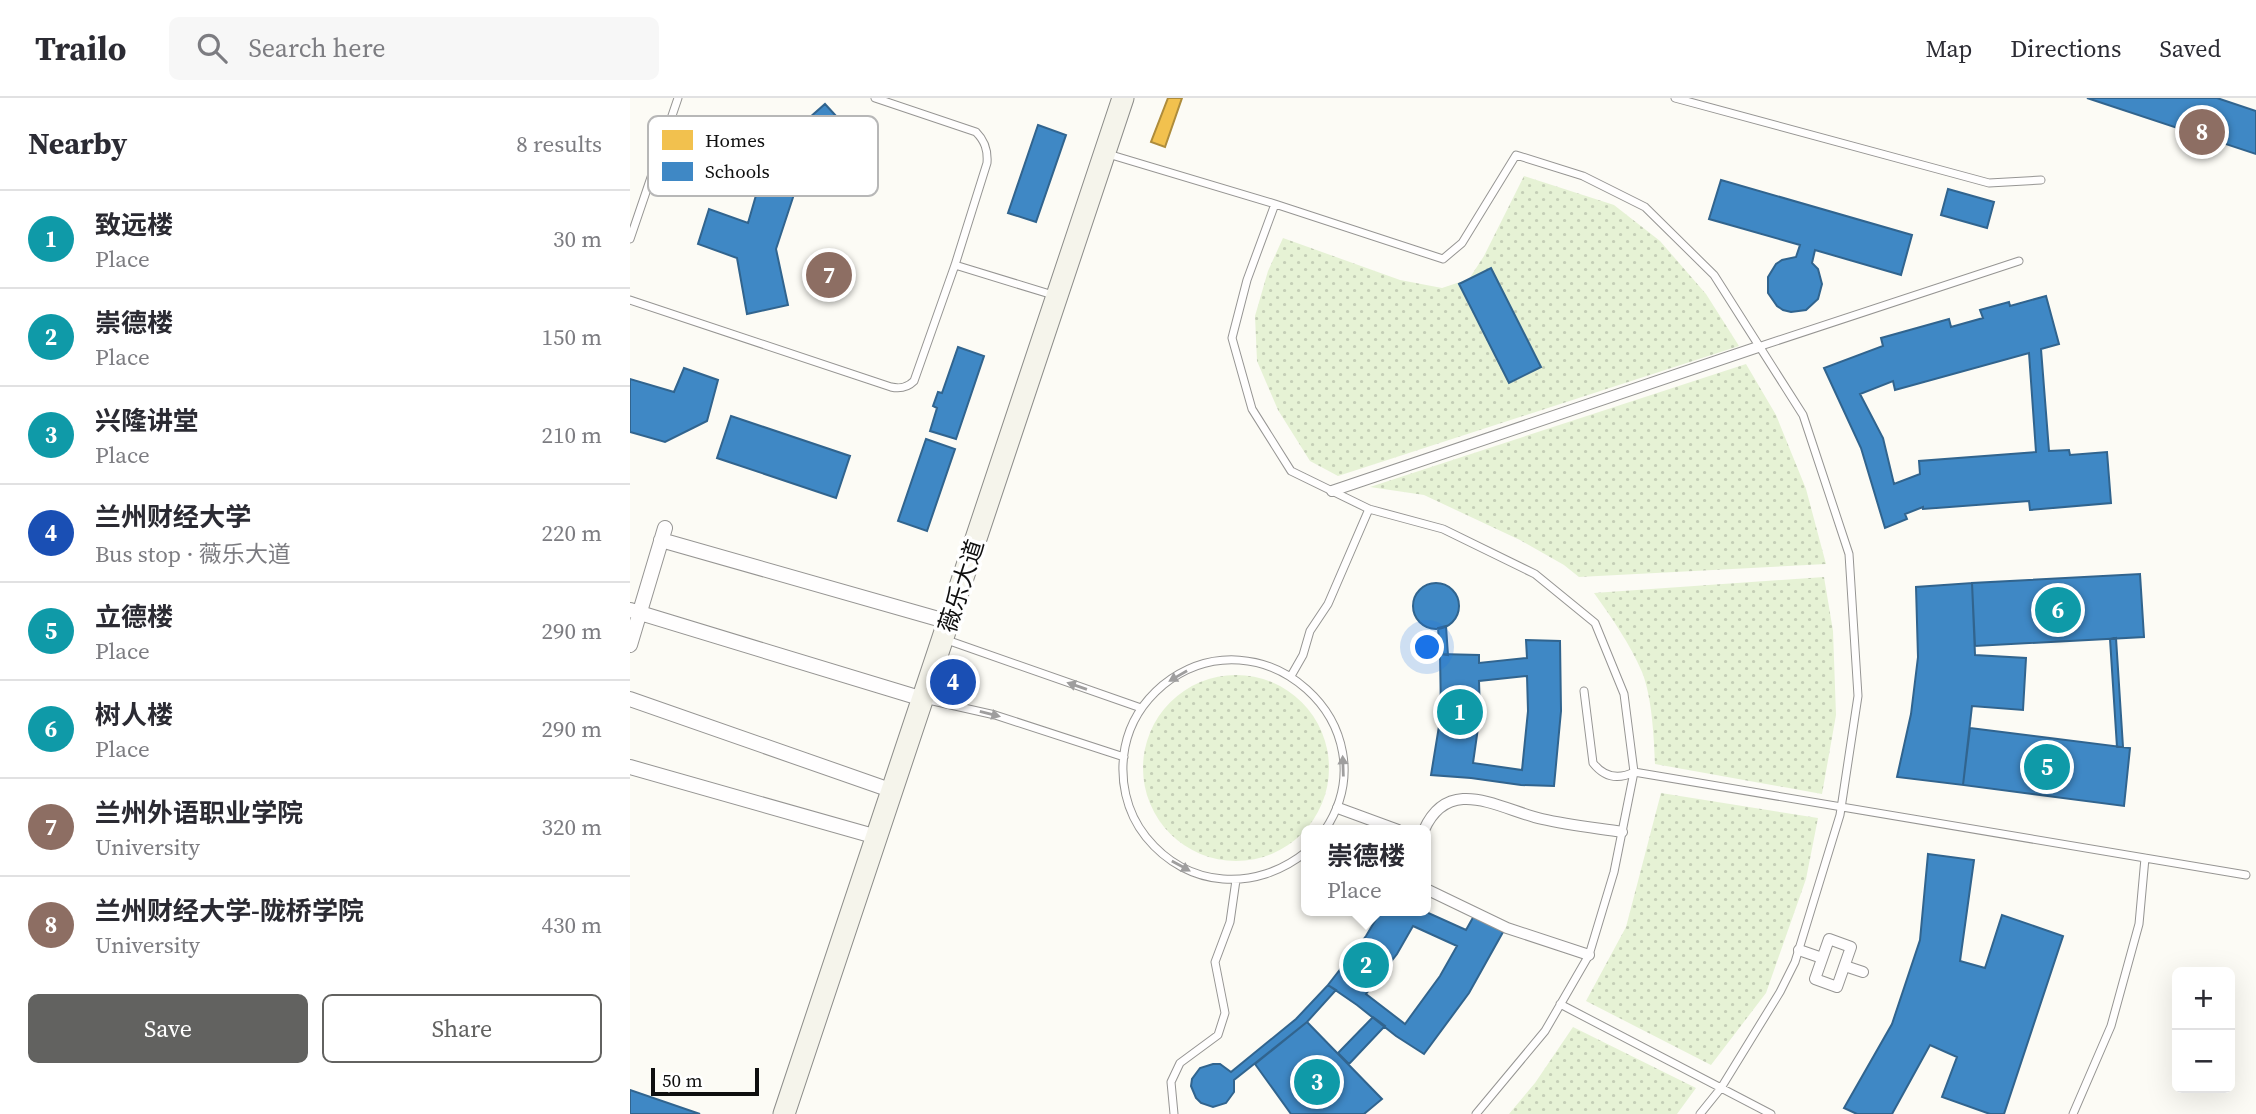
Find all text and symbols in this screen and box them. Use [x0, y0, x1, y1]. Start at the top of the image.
search box [169, 17, 659, 80]
text: Trailo [35, 26, 127, 71]
icon: search [193, 29, 231, 67]
text: Search here [249, 30, 386, 66]
text: Map [1925, 32, 1972, 65]
text: Directions [2010, 32, 2121, 65]
text: Saved [2159, 32, 2221, 65]
pin: 8 [2179, 106, 2225, 158]
legend [648, 116, 878, 196]
text: Nearby [28, 123, 127, 164]
text: Homes [705, 127, 765, 153]
text: 8 results [516, 128, 602, 160]
text: Schools [705, 158, 770, 184]
text: 致远楼 [95, 207, 173, 243]
text: 1 [45, 223, 57, 255]
text: 30 m [553, 223, 602, 255]
text: Place [95, 243, 150, 275]
pin: 7 [806, 249, 852, 301]
text: 崇德楼 [95, 305, 173, 341]
text: 2 [45, 321, 57, 353]
text: 150 m [541, 321, 602, 353]
text: Place [95, 341, 150, 373]
text: 兴隆讲堂 [95, 403, 199, 439]
text: 3 [45, 419, 57, 451]
text: 210 m [541, 419, 602, 451]
text: Place [95, 439, 150, 471]
text: 兰州财经大学 [95, 499, 251, 535]
text: 4 [45, 517, 57, 549]
text: 220 m [541, 517, 602, 549]
street label: 薇乐大道 [930, 535, 992, 637]
text: Bus stop · 薇乐大道 [95, 538, 291, 570]
pin: 6 [2035, 584, 2081, 636]
text: 立德楼 [95, 599, 173, 635]
text: 5 [45, 615, 57, 647]
text: 290 m [541, 615, 602, 647]
your location [1410, 630, 1444, 664]
text: Place [95, 635, 150, 667]
pin: 4 [930, 656, 976, 708]
one-way arrow [1168, 669, 1188, 681]
one-way arrow [1066, 680, 1087, 691]
pin: 1 [1437, 686, 1483, 738]
text: 树人楼 [95, 697, 173, 733]
one-way arrow [979, 709, 1001, 720]
text: 6 [45, 713, 57, 745]
text: 290 m [541, 713, 602, 745]
text: Place [95, 733, 150, 765]
pin: 5 [2024, 741, 2070, 793]
one-way arrow [1337, 755, 1348, 777]
text: 兰州外语职业学院 [95, 795, 303, 831]
text: 7 [45, 811, 57, 843]
text: 320 m [541, 811, 602, 843]
popup [1301, 825, 1431, 916]
text: University [95, 831, 200, 863]
text: 崇德楼 [1327, 838, 1405, 874]
one-way arrow [1171, 860, 1191, 872]
text: Place [1327, 874, 1382, 906]
text: 兰州财经大学-陇桥学院 [95, 893, 364, 929]
text: 8 [45, 909, 57, 941]
text: 430 m [541, 909, 602, 941]
text: University [95, 929, 200, 961]
pin: 2 [1343, 939, 1389, 991]
map controls [2172, 967, 2235, 1093]
button: + [2172, 967, 2235, 1030]
button: Save [28, 994, 308, 1063]
button: Share [322, 994, 602, 1063]
button: − [2172, 1030, 2235, 1093]
pin: 3 [1294, 1056, 1340, 1108]
scale bar [651, 1065, 760, 1097]
text: 50 m [662, 1067, 703, 1093]

